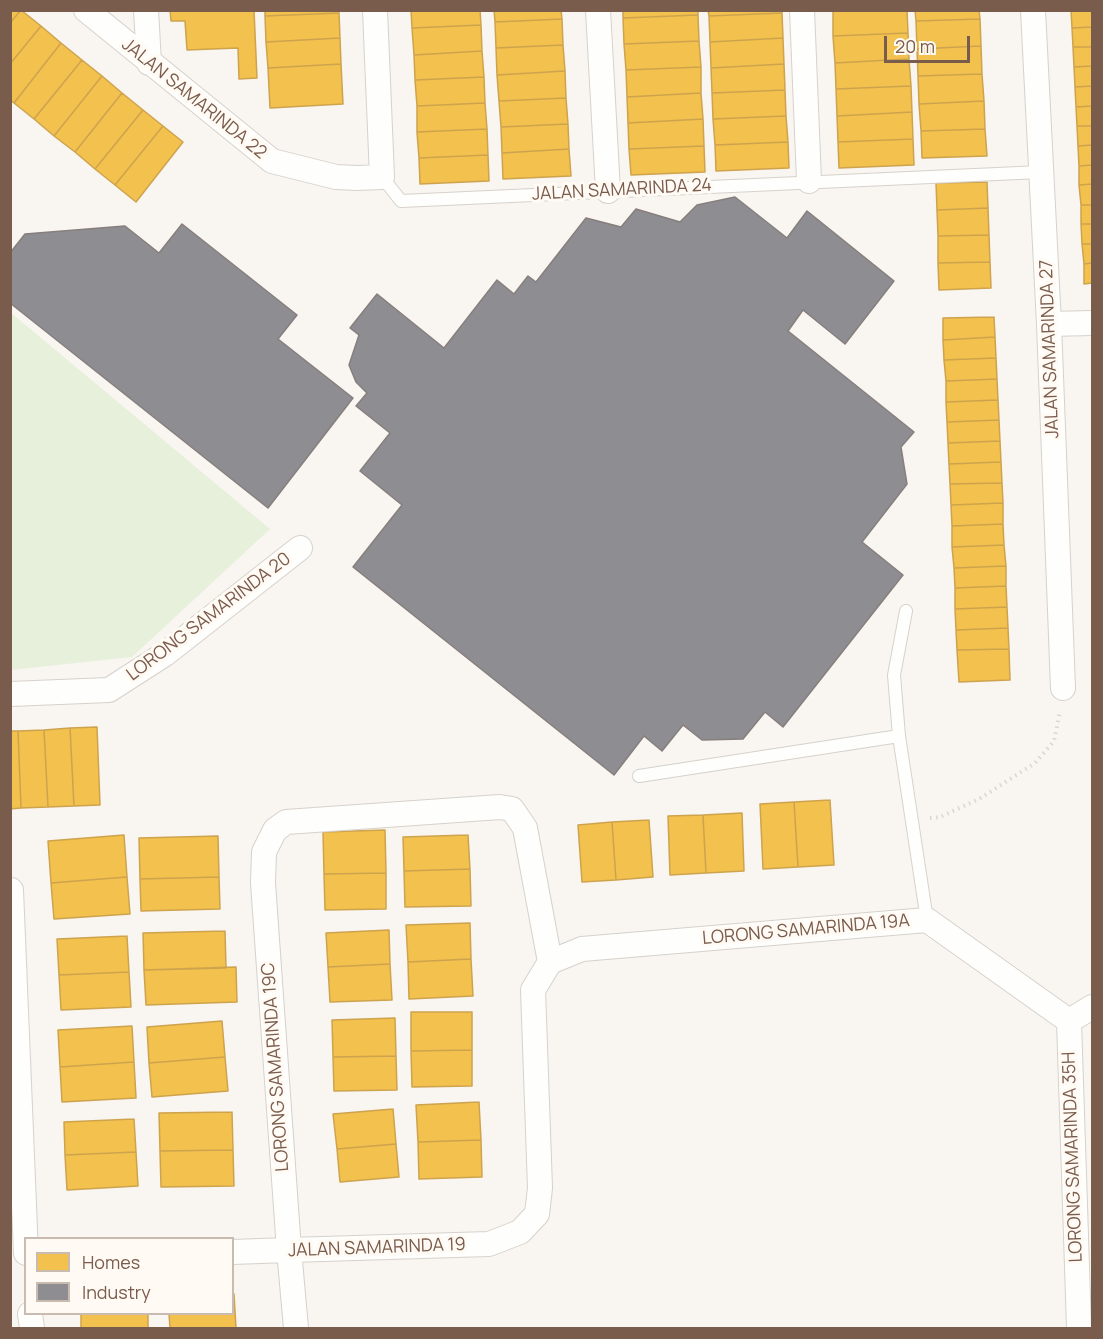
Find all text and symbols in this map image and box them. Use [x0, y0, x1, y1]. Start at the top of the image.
scale bar [887, 24, 972, 62]
street label: JALAN SAMARINDA 22 [117, 34, 271, 164]
text: 20 m [895, 34, 935, 58]
street label: JALAN SAMARINDA 24 [532, 175, 712, 205]
street label: JALAN SAMARINDA 27 [1036, 259, 1064, 439]
street label: LORONG SAMARINDA 20 [123, 548, 295, 686]
street label: LORONG SAMARINDA 19A [701, 910, 911, 950]
street label: LORONG SAMARINDA 19C [258, 962, 294, 1172]
street label: LORONG SAMARINDA 35H [1059, 1051, 1087, 1263]
street label: JALAN SAMARINDA 19 [288, 1234, 466, 1262]
legend [24, 1237, 234, 1315]
text: Homes [82, 1250, 140, 1274]
text: Industry [82, 1280, 151, 1304]

